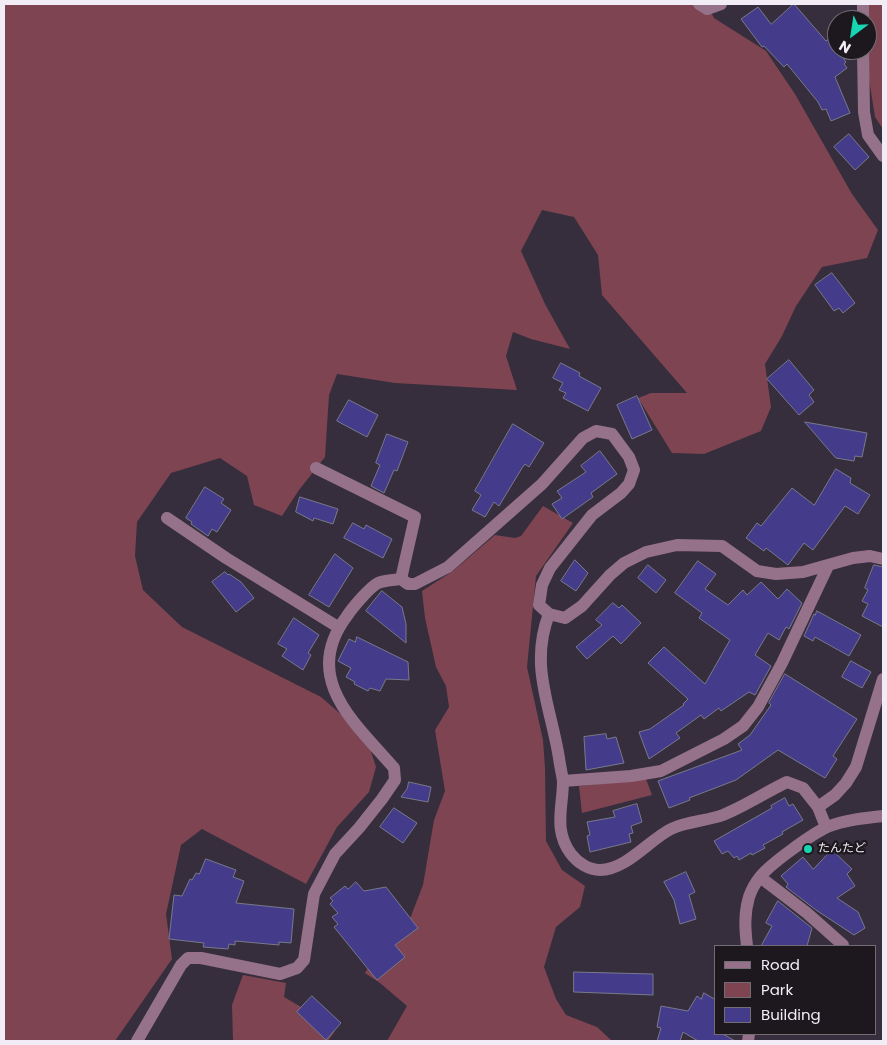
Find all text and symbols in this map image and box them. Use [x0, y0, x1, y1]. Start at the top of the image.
north arrow [827, 10, 877, 60]
text: N [835, 36, 854, 58]
place label: たんたど [818, 842, 866, 856]
marker: たんたど [802, 843, 814, 855]
legend [714, 945, 877, 1035]
text: Road [761, 954, 800, 975]
text: Park [761, 979, 793, 1000]
text: Building [761, 1004, 821, 1025]

